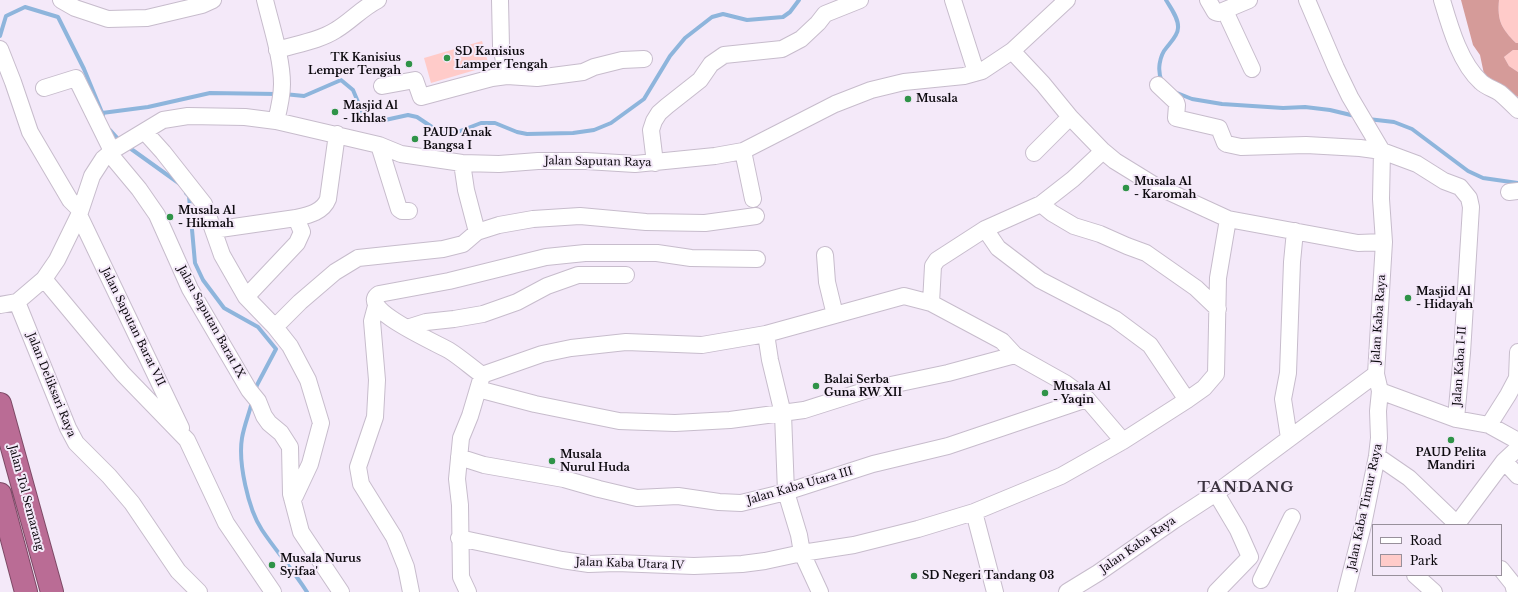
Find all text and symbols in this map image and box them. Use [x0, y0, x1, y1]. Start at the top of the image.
place label: SD Kanisius Lamper Tengah [455, 45, 548, 71]
place label: TK Kanisius Lemper Tengah [308, 51, 401, 77]
marker: SD Kanisius Lamper Tengah [442, 53, 452, 63]
marker: TK Kanisius Lemper Tengah [404, 59, 414, 69]
place label: Musala [916, 92, 958, 106]
marker: Musala [903, 94, 913, 104]
place label: Masjid Al - Ikhlas [343, 99, 398, 125]
marker: Masjid Al - Ikhlas [330, 107, 340, 117]
place label: PAUD Anak Bangsa I [423, 126, 492, 152]
marker: PAUD Anak Bangsa I [410, 134, 420, 144]
street label: Jalan Saputan Raya [544, 154, 652, 170]
place label: Musala Al - Karomah [1134, 175, 1196, 201]
marker: Musala Al - Karomah [1121, 183, 1131, 193]
place label: Musala Al - Hikmah [178, 204, 236, 230]
marker: Musala Al - Hikmah [165, 212, 175, 222]
street label: Jalan Saputan Barat IX [175, 264, 247, 380]
street label: Jalan Saputan Barat VII [98, 265, 168, 389]
street label: Jalan Kaba Raya [1369, 274, 1389, 364]
place label: Masjid Al - Hidayah [1416, 285, 1473, 311]
marker: Masjid Al - Hidayah [1403, 293, 1413, 303]
street label: Jalan Kaba I-II [1451, 326, 1469, 406]
street label: Jalan Deliksari Raya [24, 331, 78, 439]
place label: Balai Serba Guna RW XII [824, 373, 902, 399]
place label: Musala Al - Yaqin [1053, 380, 1111, 406]
marker: Balai Serba Guna RW XII [811, 381, 821, 391]
marker: Musala Al - Yaqin [1040, 388, 1050, 398]
marker: PAUD Pelita Mandiri [1446, 435, 1456, 445]
street label: Jalan Kaba Timur Raya [1345, 443, 1385, 571]
street label: Jalan Tol Semarang [6, 444, 46, 552]
place label: PAUD Pelita Mandiri [1416, 446, 1486, 472]
place label: Musala Nurul Huda [560, 448, 630, 474]
marker: Musala Nurul Huda [547, 456, 557, 466]
street label: Jalan Kaba Utara III [746, 465, 854, 507]
district label: TANDANG [1198, 479, 1294, 497]
street label: Jalan Kaba Raya [1098, 514, 1178, 576]
legend [1372, 524, 1502, 576]
text: Road [1410, 533, 1442, 548]
place label: Musala Nurus Syifaa' [280, 552, 361, 578]
text: Park [1410, 553, 1438, 568]
street label: Jalan Kaba Utara IV [575, 556, 685, 572]
marker: Musala Nurus Syifaa' [267, 560, 277, 570]
place label: SD Negeri Tandang 03 [922, 569, 1054, 583]
marker: SD Negeri Tandang 03 [909, 571, 919, 581]

